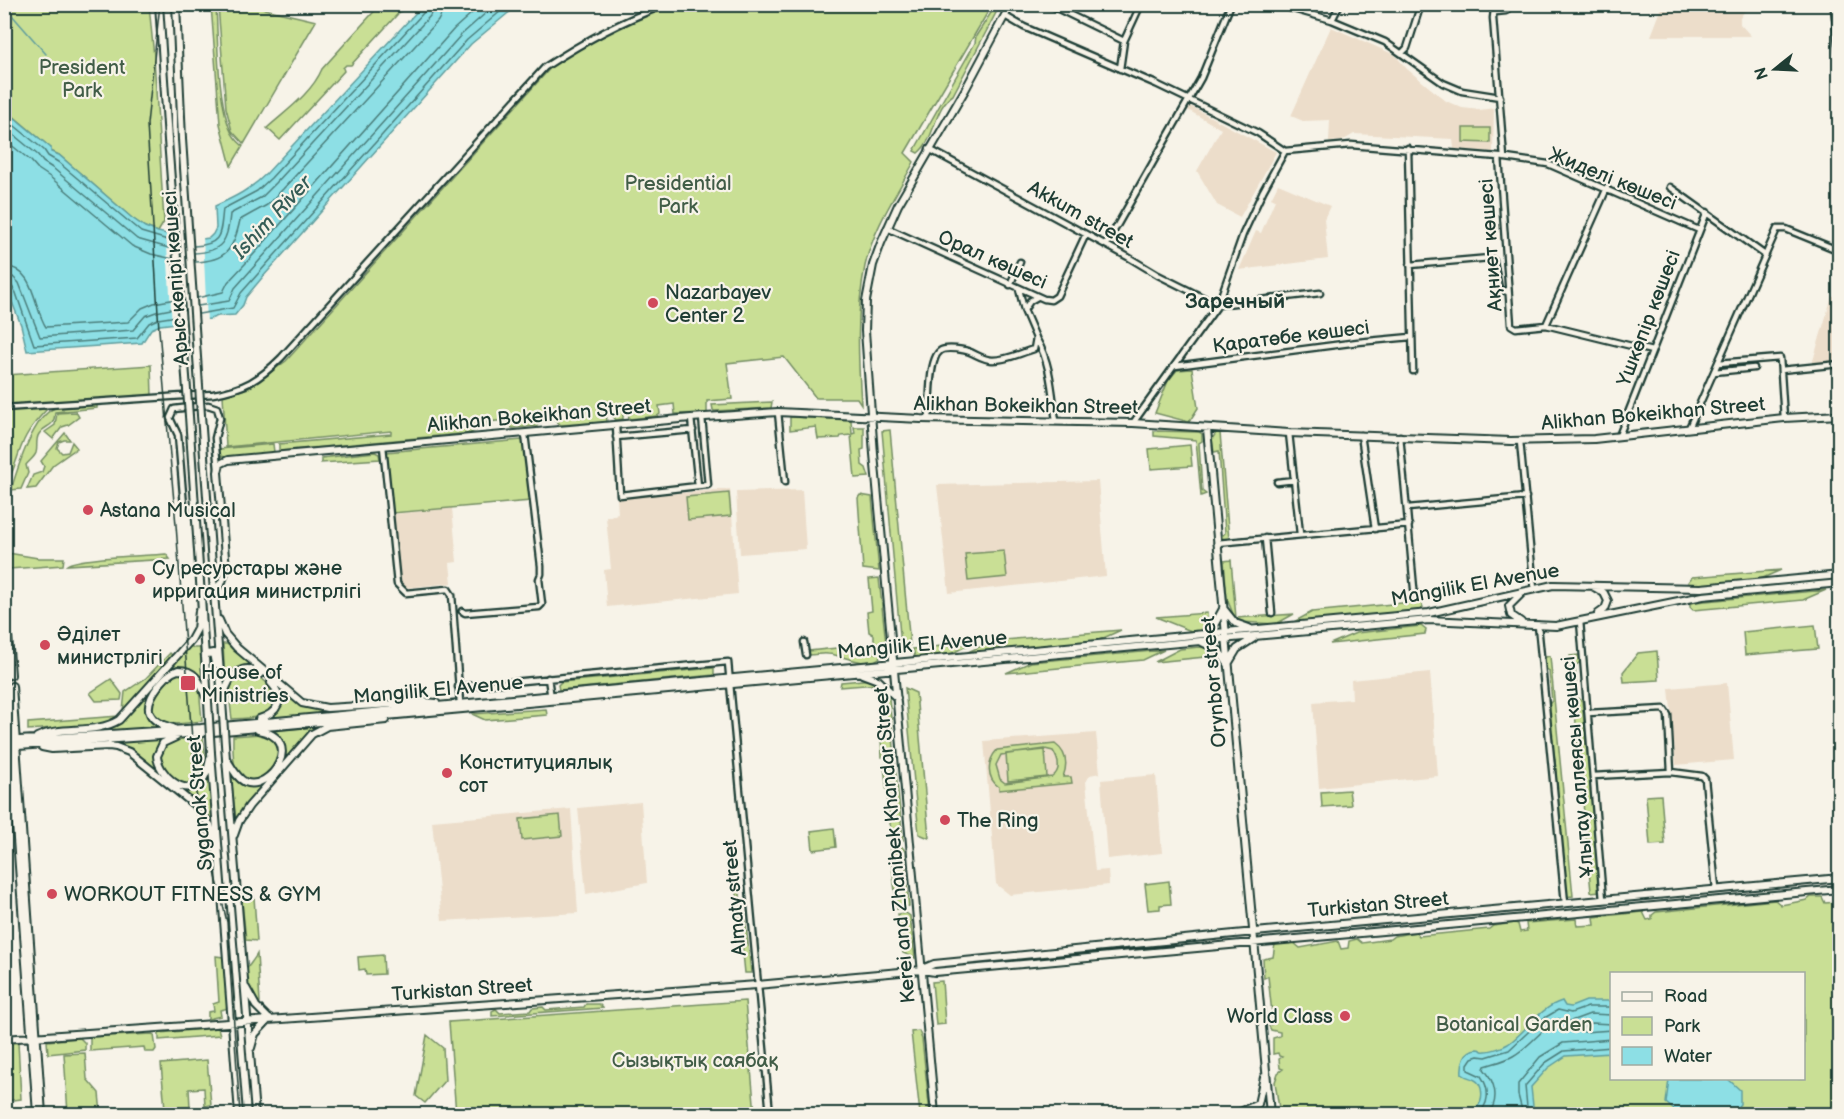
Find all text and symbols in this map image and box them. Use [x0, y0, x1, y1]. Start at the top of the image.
north arrow [1745, 39, 1805, 99]
park label: President Park [39, 56, 125, 103]
text: N [1751, 65, 1773, 82]
street label: Жиделі көшесі [1545, 142, 1680, 216]
water label: Ishim River [227, 170, 318, 265]
park label: Presidential Park [624, 172, 732, 219]
street label: Akkum street [1023, 176, 1138, 254]
street label: Ақниет көшесі [1474, 178, 1508, 313]
street label: Арыс көпірі көшесі [158, 190, 194, 367]
street label: Орал көшесі [934, 225, 1051, 295]
street label: Үшкөпір көшесі [1612, 247, 1686, 390]
place label: Nazarbayev Center 2 [665, 281, 771, 328]
district label: Заречный [1185, 289, 1285, 314]
marker: Nazarbayev Center 2 [646, 296, 660, 310]
street label: Қаратөбе көшесі [1211, 315, 1371, 359]
street label: Alikhan Bokeikhan Street [913, 392, 1139, 420]
street label: Alikhan Bokeikhan Street [1540, 392, 1766, 436]
street label: Alikhan Bokeikhan Street [426, 394, 652, 438]
place label: Astana Musical [100, 499, 236, 523]
marker: Astana Musical [81, 503, 95, 517]
place label: Су ресурстары және ирригация министрлігі [152, 557, 362, 604]
street label: Mangilik El Avenue [1389, 558, 1561, 612]
marker: Су ресурстары және ирригация министрлігі [133, 572, 147, 586]
street label: Orynbor street [1196, 615, 1232, 749]
place label: Әділет министрлігі [57, 623, 163, 670]
street label: Mangilik El Avenue [836, 626, 1008, 664]
marker: Әділет министрлігі [38, 638, 52, 652]
street label: Ұлытау аллеясы көшесі [1556, 655, 1600, 879]
place label: House of Ministries [201, 661, 289, 708]
street label: Mangilik El Avenue [352, 671, 524, 709]
marker: House of Ministries [179, 674, 197, 692]
street label: Kerei and Zhanibek Khandar Street [869, 685, 921, 1004]
street label: Syganak Street [182, 734, 218, 872]
place label: Конституциялық сот [459, 751, 612, 798]
marker: Конституциялық сот [440, 766, 454, 780]
place label: The Ring [957, 809, 1039, 833]
marker: The Ring [938, 813, 952, 827]
street label: Almaty street [718, 839, 752, 957]
place label: WORKOUT FITNESS & GYM [64, 883, 321, 907]
marker: WORKOUT FITNESS & GYM [45, 887, 59, 901]
street label: Turkistan Street [1307, 887, 1450, 923]
legend [1610, 972, 1805, 1080]
street label: Turkistan Street [391, 973, 533, 1007]
text: Road [1664, 986, 1708, 1007]
place label: World Class [1226, 1005, 1333, 1029]
marker: World Class [1338, 1009, 1352, 1023]
park label: Botanical Garden [1435, 1013, 1593, 1037]
text: Park [1664, 1016, 1700, 1037]
text: Water [1664, 1046, 1712, 1067]
park label: Сызықтық саябақ [612, 1049, 778, 1073]

